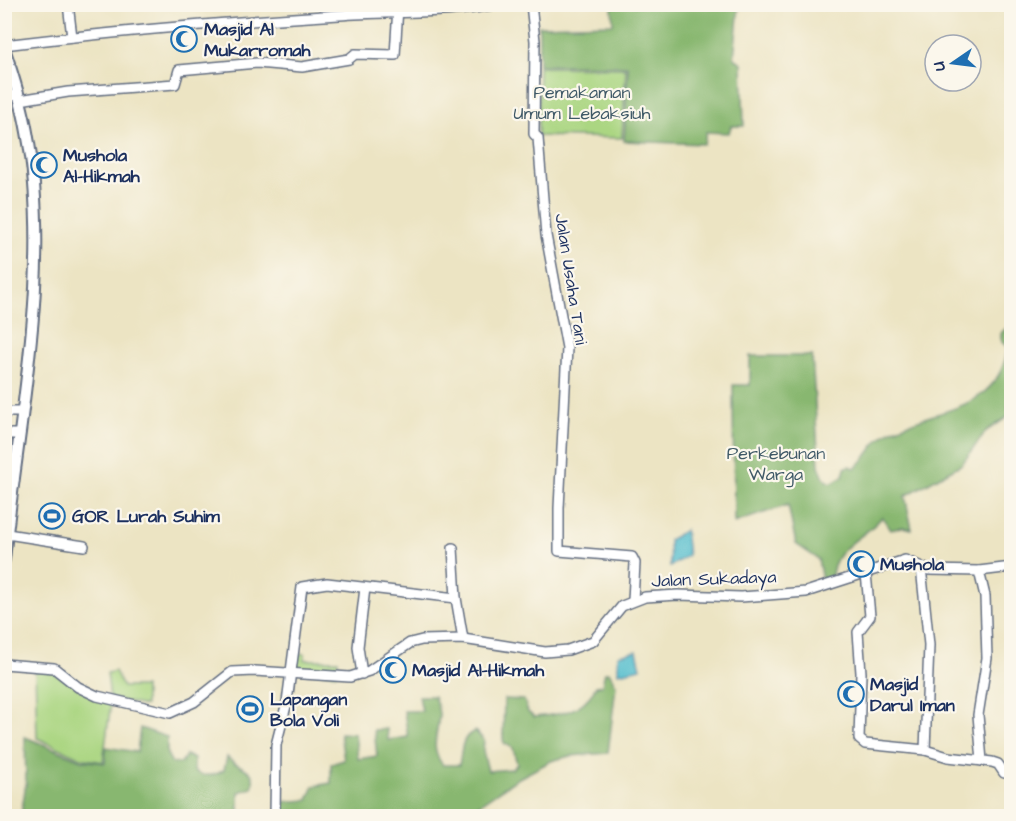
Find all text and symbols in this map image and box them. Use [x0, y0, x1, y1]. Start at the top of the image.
place label: Masjid Al Mukarromah [204, 17, 311, 63]
mosque icon: Masjid Al Mukarromah [169, 24, 199, 54]
north arrow [923, 33, 983, 93]
text: U [928, 59, 951, 73]
park label: Pemakaman Umum Lebaksiuh [514, 80, 650, 126]
place label: Mushola Al-Hikmah [63, 143, 141, 189]
mosque icon: Mushola Al-Hikmah [29, 150, 59, 180]
street label: Jalan Usaha Tani [548, 212, 594, 347]
park label: Perkebunan Warga [727, 441, 825, 488]
sports icon: GOR Lurah Suhim [37, 501, 67, 531]
place label: GOR Lurah Suhim [72, 504, 221, 529]
mosque icon: Mushola [846, 549, 876, 579]
place label: Mushola [880, 552, 945, 577]
street label: Jalan Sukadaya [651, 564, 777, 595]
mosque icon: Masjid Al-Hikmah [378, 655, 408, 685]
place label: Masjid Al-Hikmah [412, 658, 545, 683]
place label: Masjid Darul Iman [870, 672, 955, 718]
mosque icon: Masjid Darul Iman [836, 679, 866, 709]
place label: Lapangan Bola Voli [270, 687, 347, 733]
sports icon: Lapangan Bola Voli [235, 694, 265, 724]

